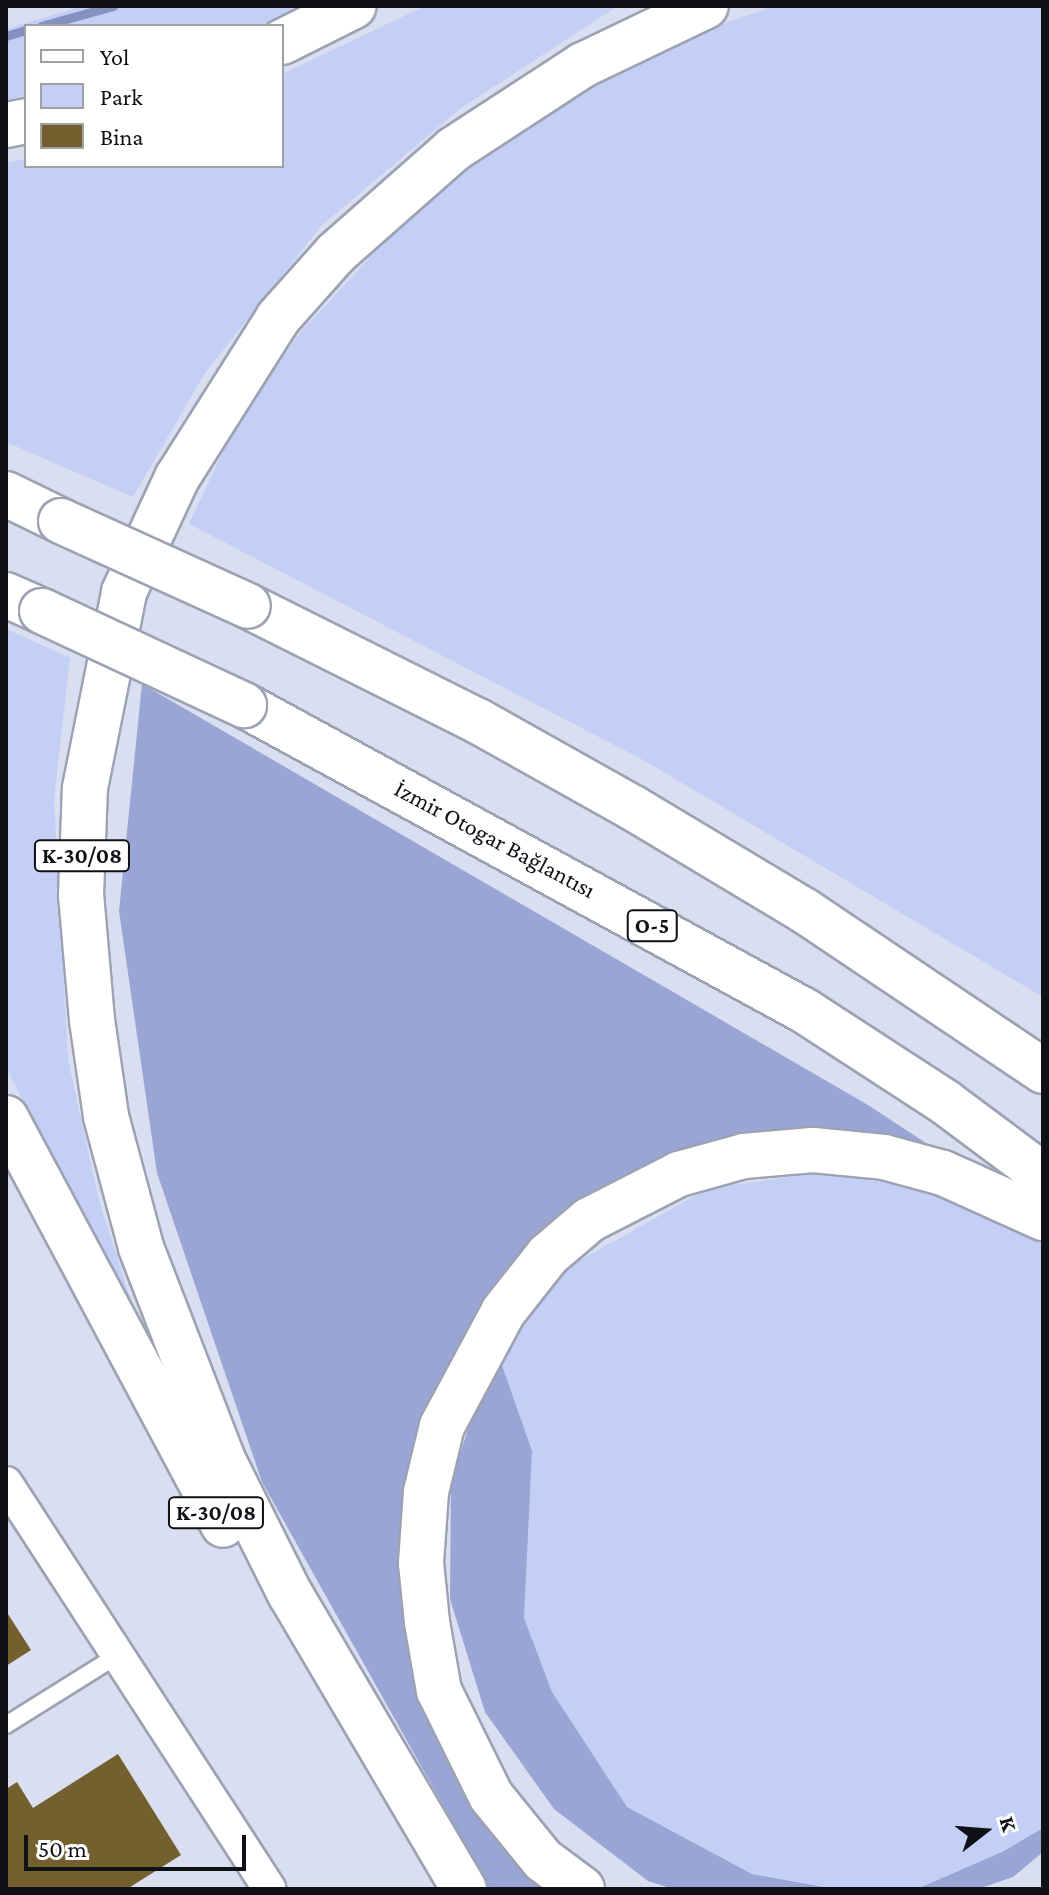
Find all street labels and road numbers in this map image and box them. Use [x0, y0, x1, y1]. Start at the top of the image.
street label: İzmir Otogar Bağlantısı [390, 774, 600, 904]
road number: K-30/08 [32, 838, 132, 874]
road number: O-5 [626, 908, 678, 944]
road number: K-30/08 [166, 1495, 266, 1531]

